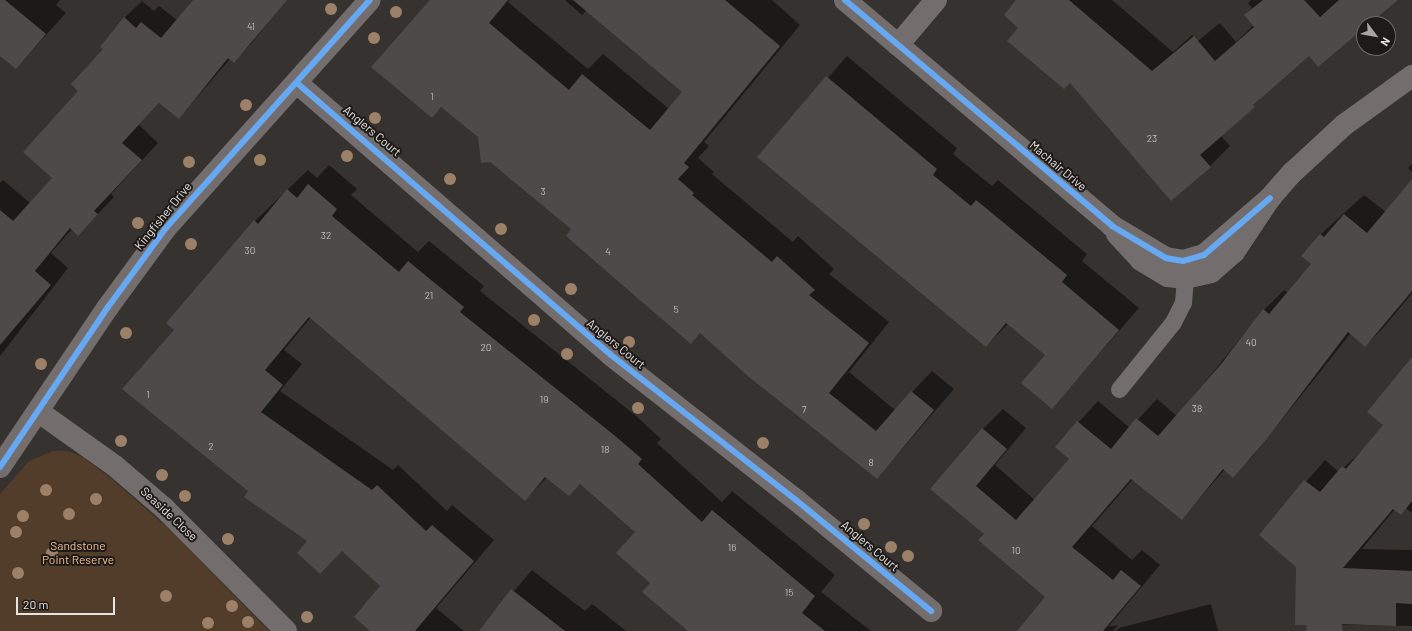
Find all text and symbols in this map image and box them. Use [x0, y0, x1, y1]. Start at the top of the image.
north arrow [1356, 16, 1396, 56]
house number: 41 [247, 21, 255, 33]
text: N [1378, 36, 1393, 49]
house number: 1 [430, 91, 434, 103]
street label: Anglers Court [340, 103, 404, 159]
house number: 23 [1147, 133, 1157, 145]
street label: Machair Drive [1027, 138, 1089, 194]
street label: Kingfisher Drive [131, 179, 195, 253]
house number: 3 [540, 186, 546, 198]
house number: 32 [321, 230, 331, 242]
house number: 30 [245, 245, 255, 257]
house number: 4 [605, 246, 611, 258]
house number: 21 [425, 290, 433, 302]
house number: 5 [673, 304, 679, 316]
street label: Anglers Court [584, 316, 648, 372]
house number: 40 [1245, 337, 1257, 349]
house number: 20 [480, 342, 492, 354]
house number: 1 [146, 389, 150, 401]
house number: 19 [540, 394, 548, 406]
house number: 38 [1192, 403, 1202, 415]
house number: 7 [802, 404, 806, 416]
house number: 2 [208, 441, 214, 453]
house number: 18 [601, 444, 609, 456]
house number: 8 [868, 457, 874, 469]
street label: Seaside Close [138, 484, 200, 544]
street label: Anglers Court [838, 518, 902, 574]
park label: Sandstone Point Reserve [42, 539, 114, 567]
house number: 16 [728, 542, 736, 554]
house number: 10 [1011, 545, 1021, 557]
house number: 15 [785, 587, 793, 599]
scale bar [18, 589, 117, 615]
text: 20 m [23, 597, 49, 611]

